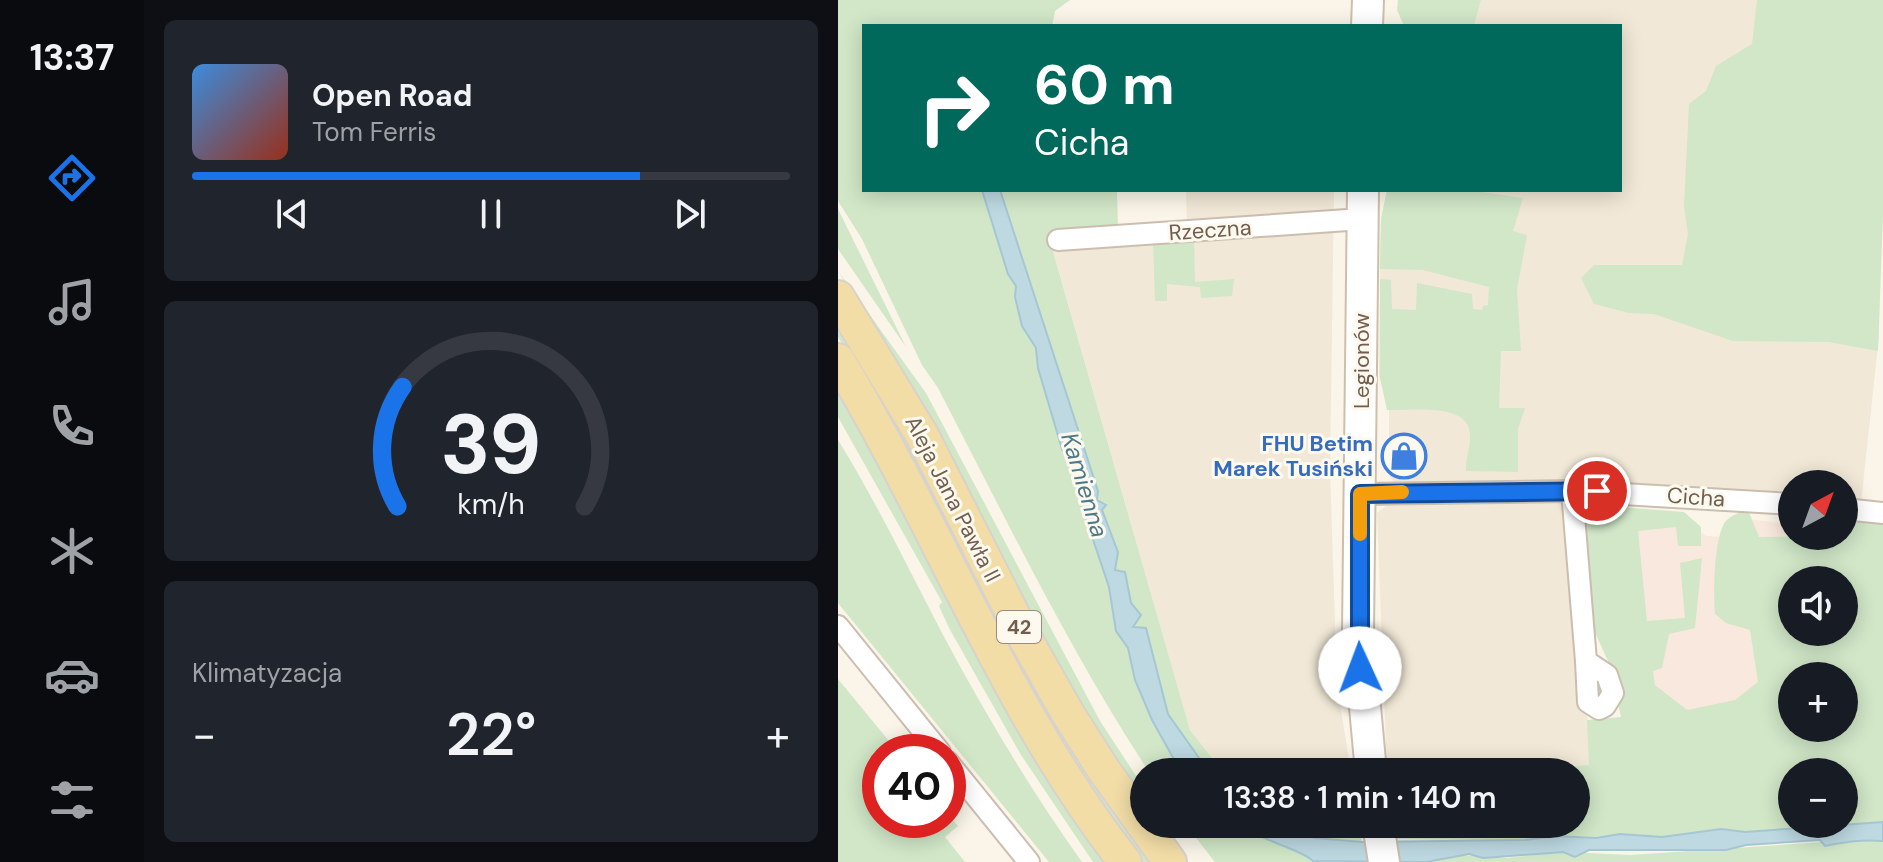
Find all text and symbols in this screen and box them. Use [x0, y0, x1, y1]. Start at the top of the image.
text: 13:37 [30, 34, 114, 81]
text: 60 m [1034, 48, 1175, 121]
icon: right [902, 56, 1006, 160]
text: Open Road [312, 76, 472, 115]
text: Tom Ferris [312, 115, 436, 149]
text: Cicha [1034, 119, 1129, 166]
icon: directions [44, 150, 100, 206]
icon: previous [270, 192, 314, 236]
icon: pause [469, 192, 513, 236]
icon: next [668, 192, 712, 236]
street label: Rzeczna [1168, 213, 1252, 247]
icon: music [44, 274, 100, 330]
street label: Legionów [1347, 313, 1376, 409]
text: 39 [440, 390, 542, 499]
icon: phone [44, 398, 100, 454]
street label: Aleja Jana Pawła II [899, 411, 1007, 587]
water label: Kamienna [1054, 429, 1116, 541]
place label: FHU Betim Marek Tusiński [1213, 429, 1373, 483]
shop icon: FHU Betim Marek Tusiński [1380, 432, 1428, 480]
pin [1563, 457, 1631, 525]
icon: arrive [1575, 469, 1619, 513]
north arrow [1778, 470, 1858, 550]
map controls [1778, 470, 1858, 838]
street label: Cicha [1666, 481, 1726, 513]
text: km/h [457, 486, 525, 523]
icon: climate [44, 523, 100, 579]
button: sound [1778, 566, 1858, 646]
road number: 42 [997, 611, 1041, 643]
position arrow [1318, 626, 1402, 710]
icon: car [44, 647, 100, 703]
text: Klimatyzacja [192, 656, 342, 690]
button: + [1778, 662, 1858, 742]
text: 22° [446, 695, 536, 774]
text: − [192, 706, 216, 764]
text: + [766, 706, 790, 764]
speed limit sign: 40 [862, 734, 966, 838]
button: − [1778, 758, 1858, 838]
icon: filters [44, 772, 100, 828]
text: 13:38 · 1 min · 140 m [1224, 778, 1496, 817]

